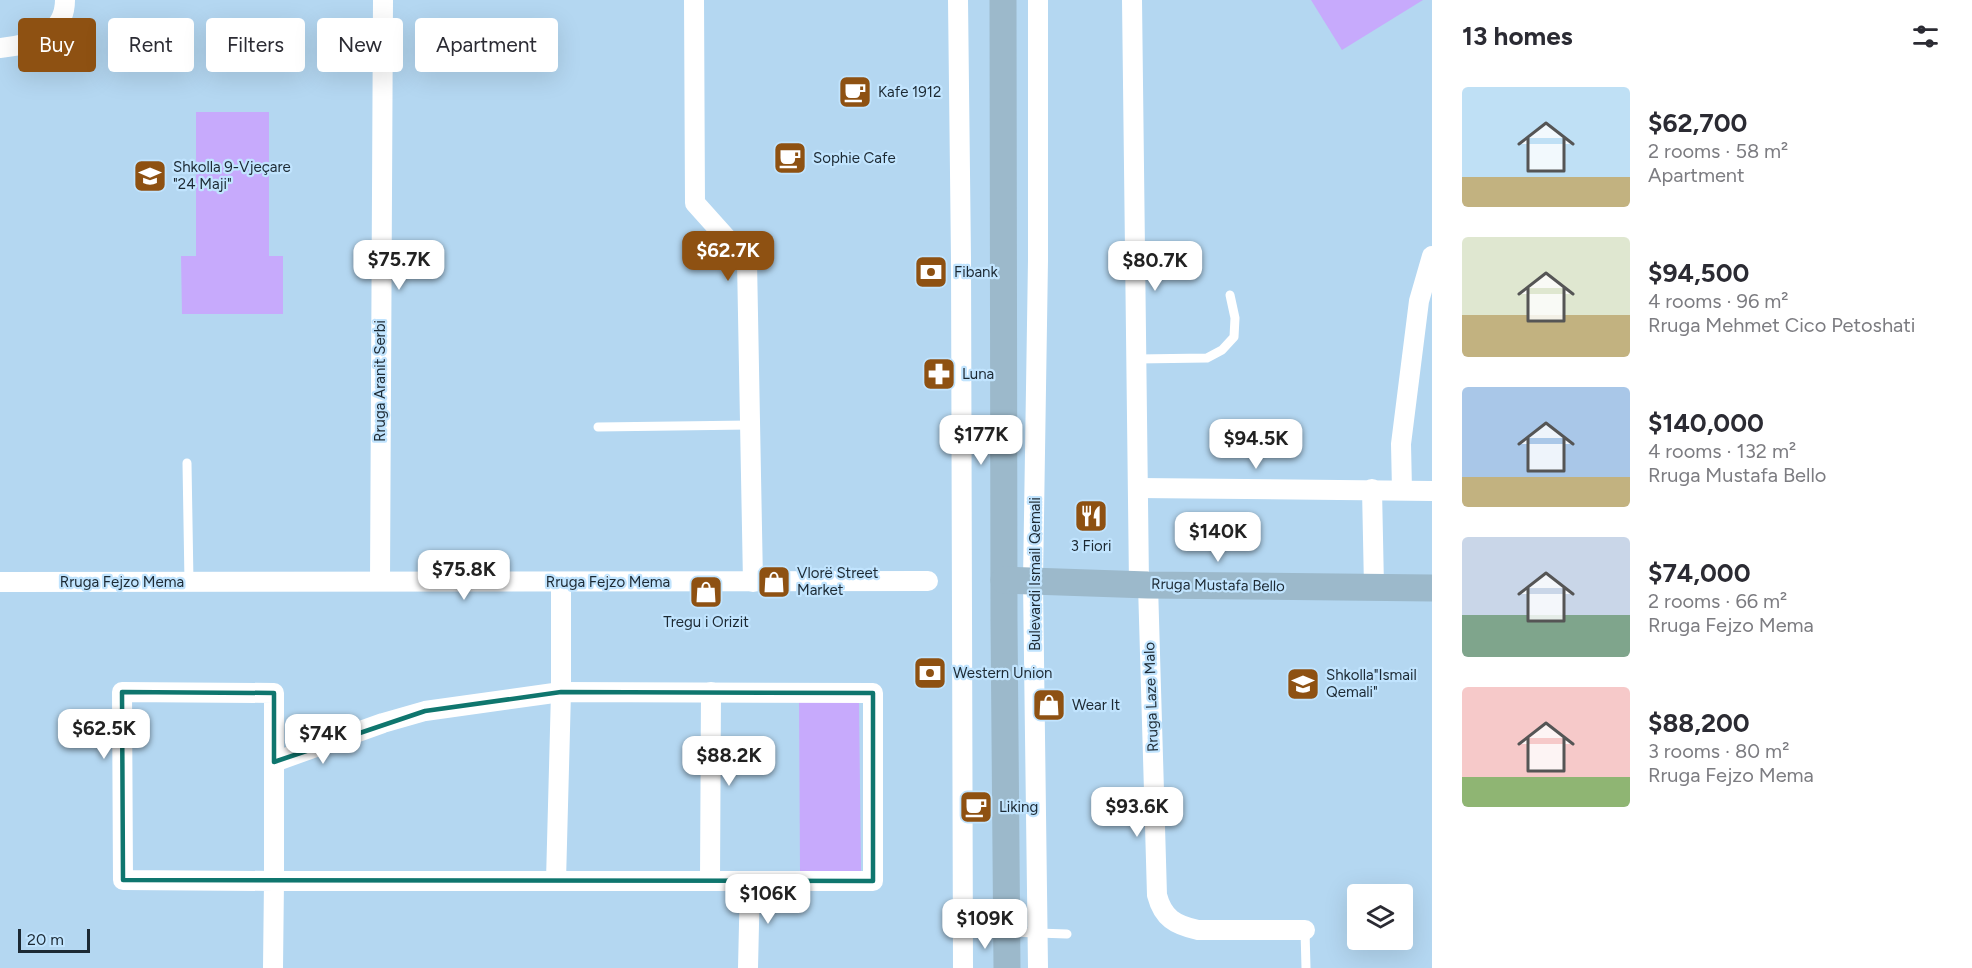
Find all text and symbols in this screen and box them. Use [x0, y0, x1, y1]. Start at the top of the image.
chip: Buy [18, 18, 96, 72]
chip: Rent [108, 18, 194, 72]
chip: Filters [206, 18, 305, 72]
chip: New [317, 18, 403, 72]
chip: Apartment [415, 18, 558, 72]
text: 13 homes [1462, 20, 1573, 52]
icon: filters [1909, 20, 1942, 53]
cafe icon: Kafe 1912 [837, 74, 873, 110]
place label: Kafe 1912 [878, 83, 941, 101]
text: $62,700 [1648, 107, 1747, 139]
icon: home [1510, 111, 1582, 183]
text: 2 rooms · 58 m² [1648, 139, 1788, 163]
cafe icon: Sophie Cafe [772, 140, 808, 176]
place label: Sophie Cafe [813, 149, 896, 167]
school or university icon: Shkolla 9-Vjeçare "24 Maji" [132, 158, 168, 194]
place label: Shkolla 9-Vjeçare "24 Maji" [173, 158, 291, 193]
text: Apartment [1648, 163, 1745, 187]
pin: $62.7K [679, 231, 777, 282]
text: $62.7K [696, 238, 760, 262]
pin: $75.7K [350, 240, 448, 291]
pin: $80.7K [1106, 241, 1204, 292]
text: $75.7K [367, 247, 431, 271]
text: $80.7K [1122, 248, 1188, 272]
bank icon: Fibank [913, 254, 949, 290]
text: $94,500 [1648, 257, 1749, 289]
icon: home [1510, 261, 1582, 333]
place label: Fibank [954, 263, 998, 281]
text: 4 rooms · 96 m² [1648, 289, 1788, 313]
text: Rruga Mehmet Cico Petoshati [1648, 313, 1915, 337]
street label: Rruga Aranit Serbi [371, 320, 389, 442]
pharmacy icon: Luna [921, 356, 957, 392]
place label: Luna [962, 365, 994, 383]
text: $140,000 [1648, 407, 1764, 439]
icon: home [1510, 411, 1582, 483]
pin: $177K [939, 415, 1023, 466]
pin: $94.5K [1207, 419, 1305, 470]
text: $177K [953, 422, 1009, 446]
text: $94.5K [1223, 426, 1289, 450]
text: 4 rooms · 132 m² [1648, 439, 1796, 463]
text: Rruga Mustafa Bello [1648, 463, 1826, 487]
street label: Bulevardi Ismail Qemali [1026, 497, 1044, 651]
restaurant icon: 3 Fiori [1073, 498, 1109, 534]
pin: $140K [1176, 512, 1260, 563]
text: $140K [1189, 519, 1247, 543]
place label: 3 Fiori [1071, 537, 1111, 555]
pin: $75.8K [415, 550, 513, 601]
text: $75.8K [432, 557, 496, 581]
text: $74,000 [1648, 557, 1751, 589]
icon: home [1510, 561, 1582, 633]
shop icon: Vlorë Street Market [756, 564, 792, 600]
place label: Vlorë Street Market [797, 564, 879, 599]
street label: Rruga Fejzo Mema [60, 573, 184, 591]
street label: Rruga Fejzo Mema [546, 573, 670, 591]
shop icon: Tregu i Orizit [688, 574, 724, 610]
street label: Rruga Mustafa Bello [1151, 575, 1285, 595]
text: 2 rooms · 66 m² [1648, 589, 1787, 613]
place label: Tregu i Orizit [663, 613, 749, 631]
text: Rruga Fejzo Mema [1648, 613, 1814, 637]
street label: Rruga Laze Malo [1140, 641, 1162, 752]
bank icon: Western Union [912, 655, 948, 691]
place label: Western Union [953, 664, 1052, 682]
school or university icon: Shkolla"Ismail Qemali" [1285, 666, 1321, 702]
place label: Shkolla"Ismail Qemali" [1326, 666, 1417, 701]
shop icon: Wear It [1031, 687, 1067, 723]
place label: Wear It [1072, 696, 1120, 714]
text: $88,200 [1648, 707, 1750, 739]
pin: $62.5K [55, 709, 153, 760]
icon: home [1510, 711, 1582, 783]
pin: $74K [287, 714, 359, 765]
text: $62.5K [72, 716, 136, 740]
text: $74K [299, 721, 347, 745]
pin: $88.2K [680, 736, 778, 787]
text: 3 rooms · 80 m² [1648, 739, 1789, 763]
text: $88.2K [696, 743, 762, 767]
text: Rruga Fejzo Mema [1648, 763, 1814, 787]
pin: $93.6K [1088, 787, 1186, 838]
cafe icon: Liking [958, 789, 994, 825]
text: $93.6K [1105, 794, 1169, 818]
place label: Liking [999, 798, 1038, 816]
pin: $106K [726, 874, 810, 925]
text: $106K [739, 881, 797, 905]
map controls [1347, 884, 1413, 950]
button: layers [1347, 884, 1413, 950]
pin: $109K [943, 899, 1027, 950]
text: $109K [956, 906, 1014, 930]
scale bar [18, 926, 90, 954]
text: 20 m [27, 930, 64, 949]

